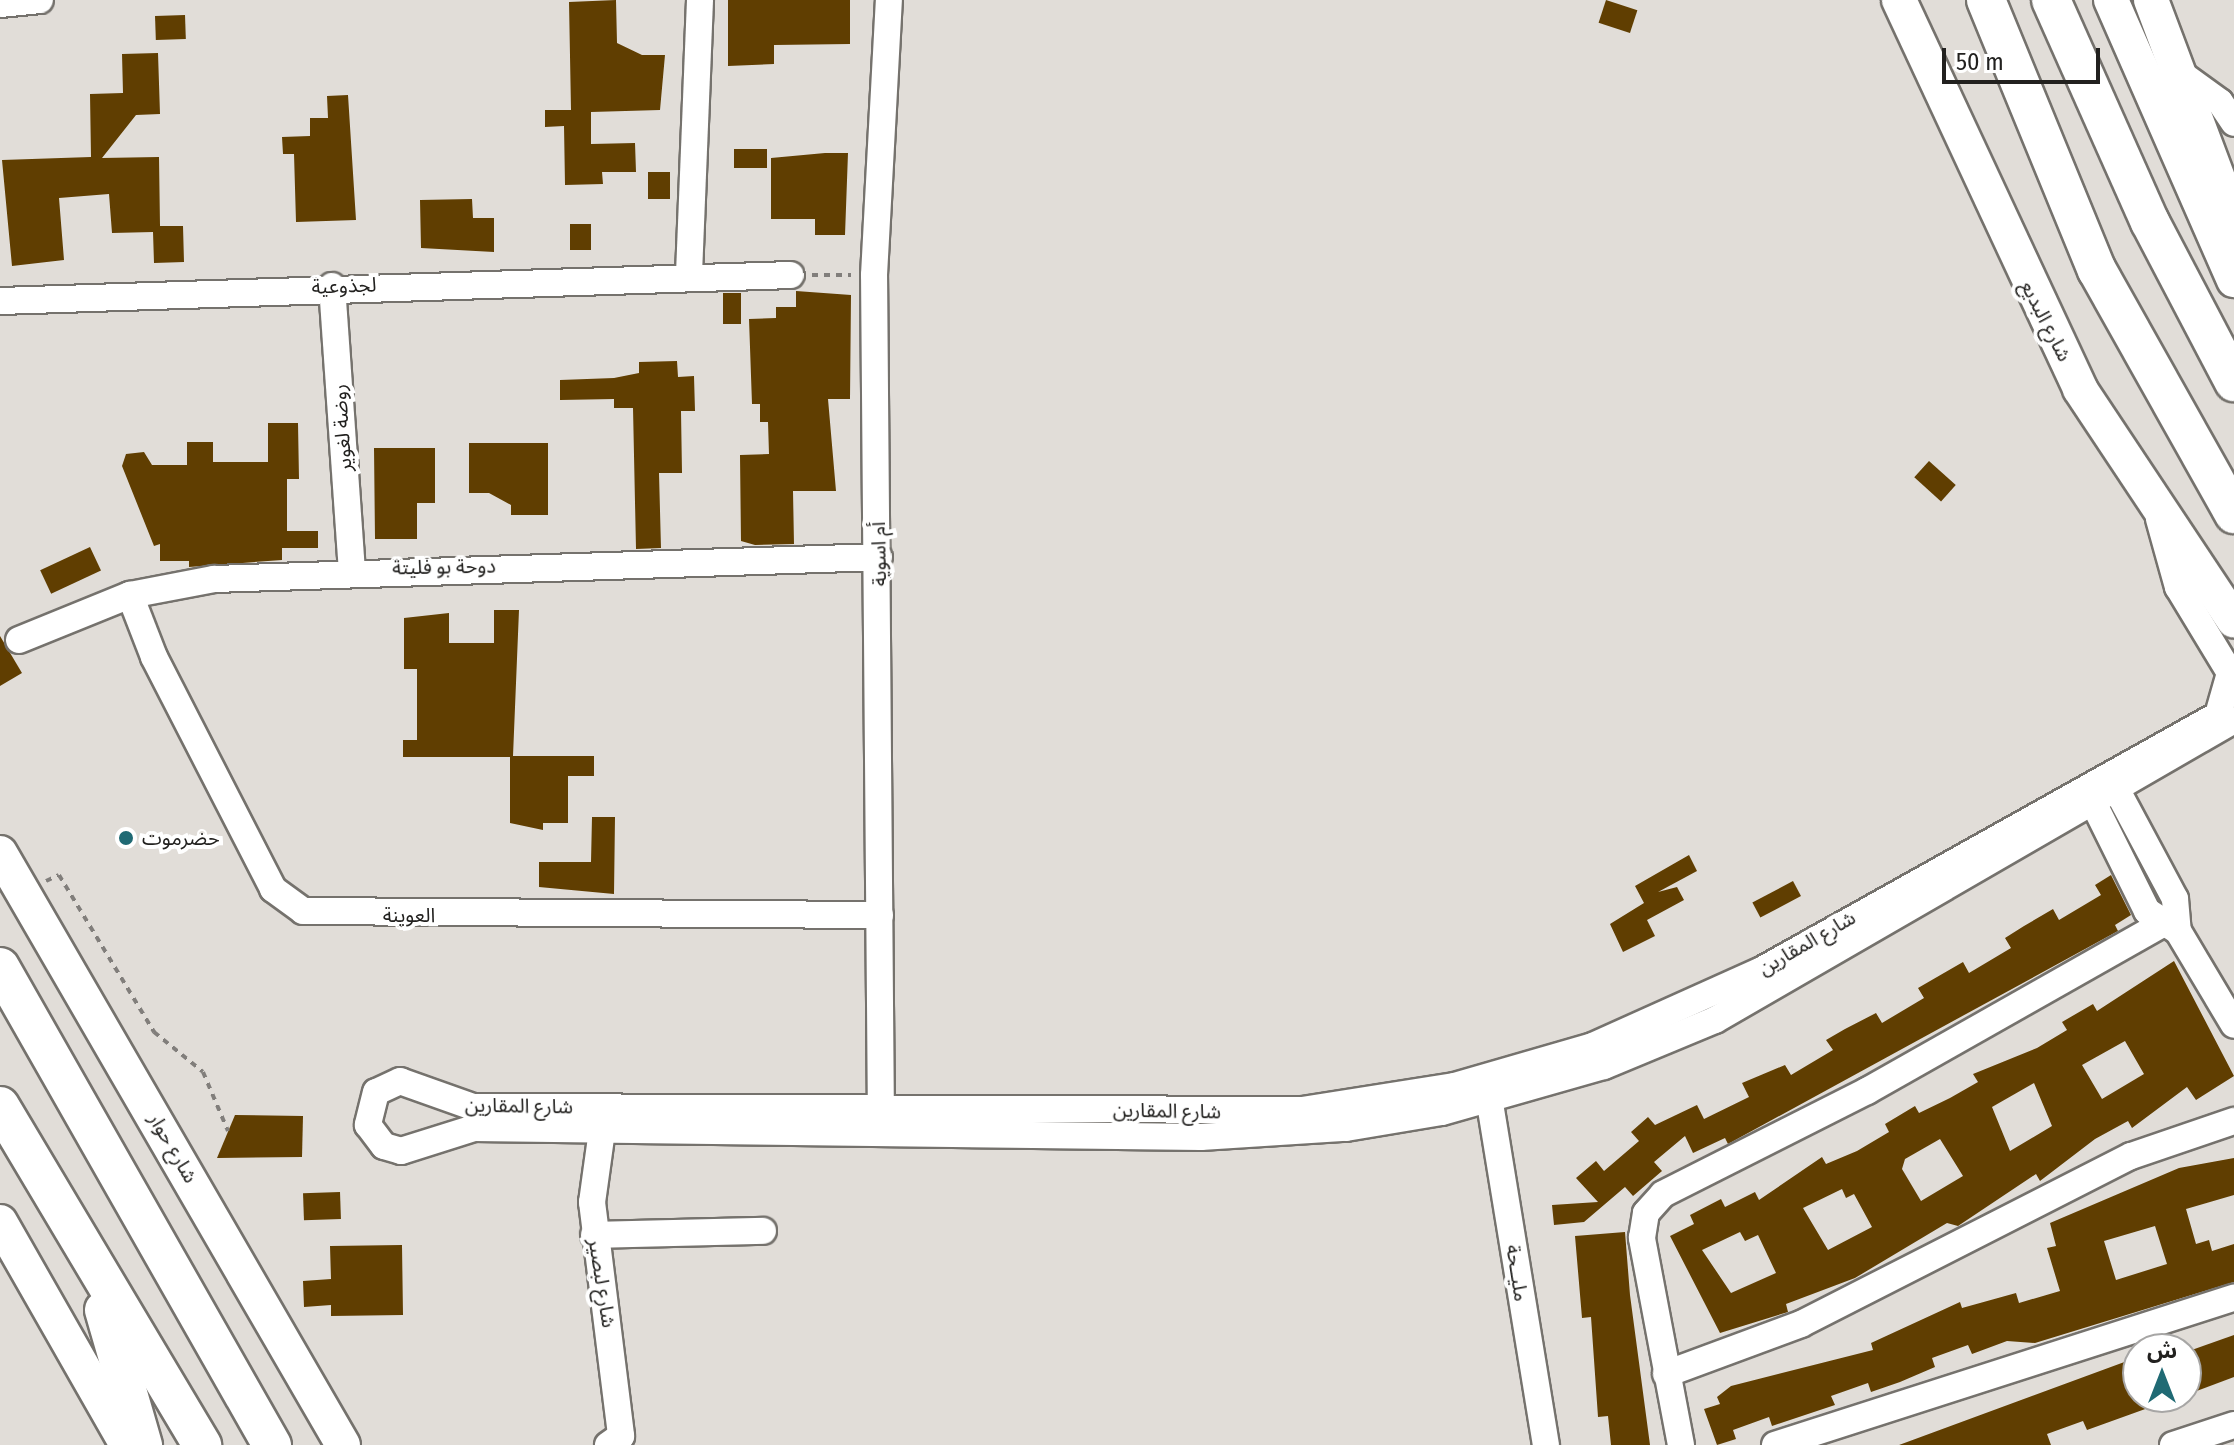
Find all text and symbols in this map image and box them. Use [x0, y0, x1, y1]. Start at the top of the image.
scale bar [1946, 32, 2104, 82]
text: 50 m [1956, 48, 2004, 76]
street label: لجذوعية [311, 273, 377, 299]
street label: شارع البديع [2015, 276, 2077, 366]
street label: روضة لغوير [327, 383, 357, 473]
street label: أم اسوية [866, 521, 892, 587]
street label: دوحة بو فليتة [392, 554, 496, 580]
place label: حضرموت [142, 826, 220, 850]
marker: حضرموت [117, 829, 135, 847]
street label: العوينة [383, 903, 435, 927]
street label: شارع المقارين [1754, 906, 1860, 980]
street label: شارع المقارين [465, 1093, 573, 1119]
street label: شارع المقارين [1113, 1098, 1221, 1124]
street label: شارع حوار [143, 1109, 203, 1187]
street label: شارع لبصير [583, 1237, 621, 1329]
street label: مليــحة [1501, 1243, 1533, 1303]
north arrow [2122, 1333, 2202, 1413]
text: ش [2147, 1337, 2177, 1364]

